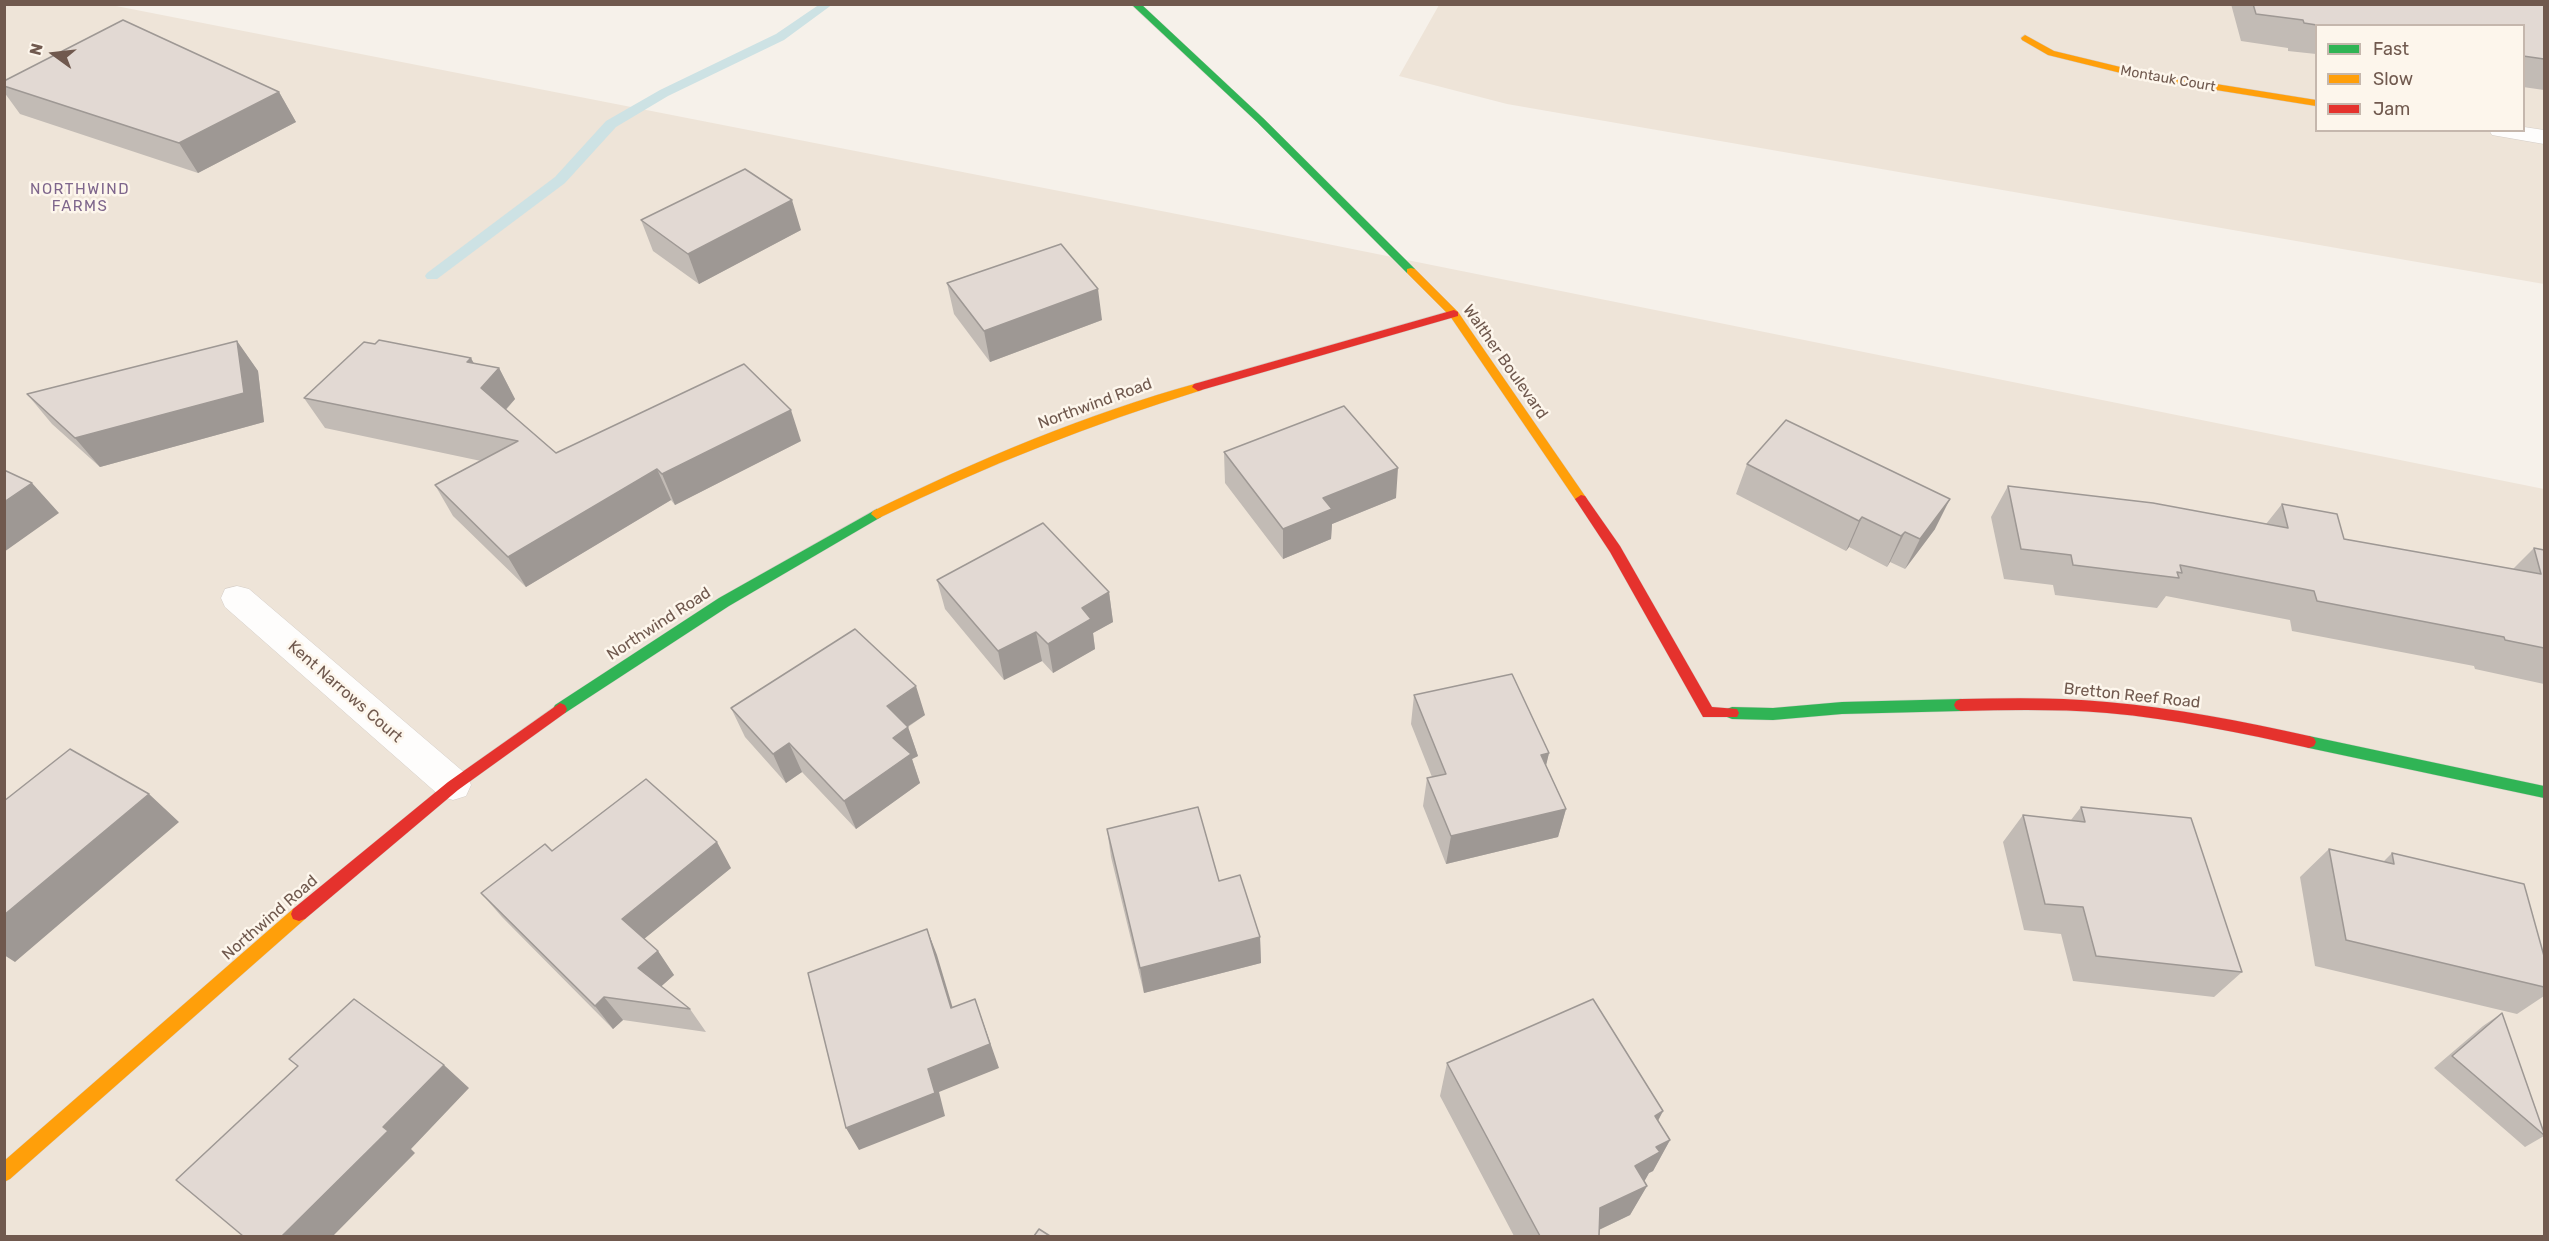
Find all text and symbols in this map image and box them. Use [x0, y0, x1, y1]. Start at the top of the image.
north arrow [24, 24, 84, 84]
legend [2315, 24, 2525, 132]
text: Fast [2373, 38, 2409, 60]
text: N [25, 41, 47, 57]
street label: Montauk Court [2119, 62, 2217, 96]
text: Slow [2373, 68, 2413, 90]
text: Jam [2373, 98, 2410, 120]
district label: NORTHWIND FARMS [30, 181, 130, 216]
street label: Walther Boulevard [1458, 301, 1552, 423]
street label: Northwind Road [1035, 374, 1155, 434]
street label: Northwind Road [603, 583, 715, 665]
street label: Kent Narrows Court [284, 637, 406, 747]
street label: Bretton Reef Road [2063, 679, 2201, 713]
street label: Northwind Road [218, 871, 322, 965]

